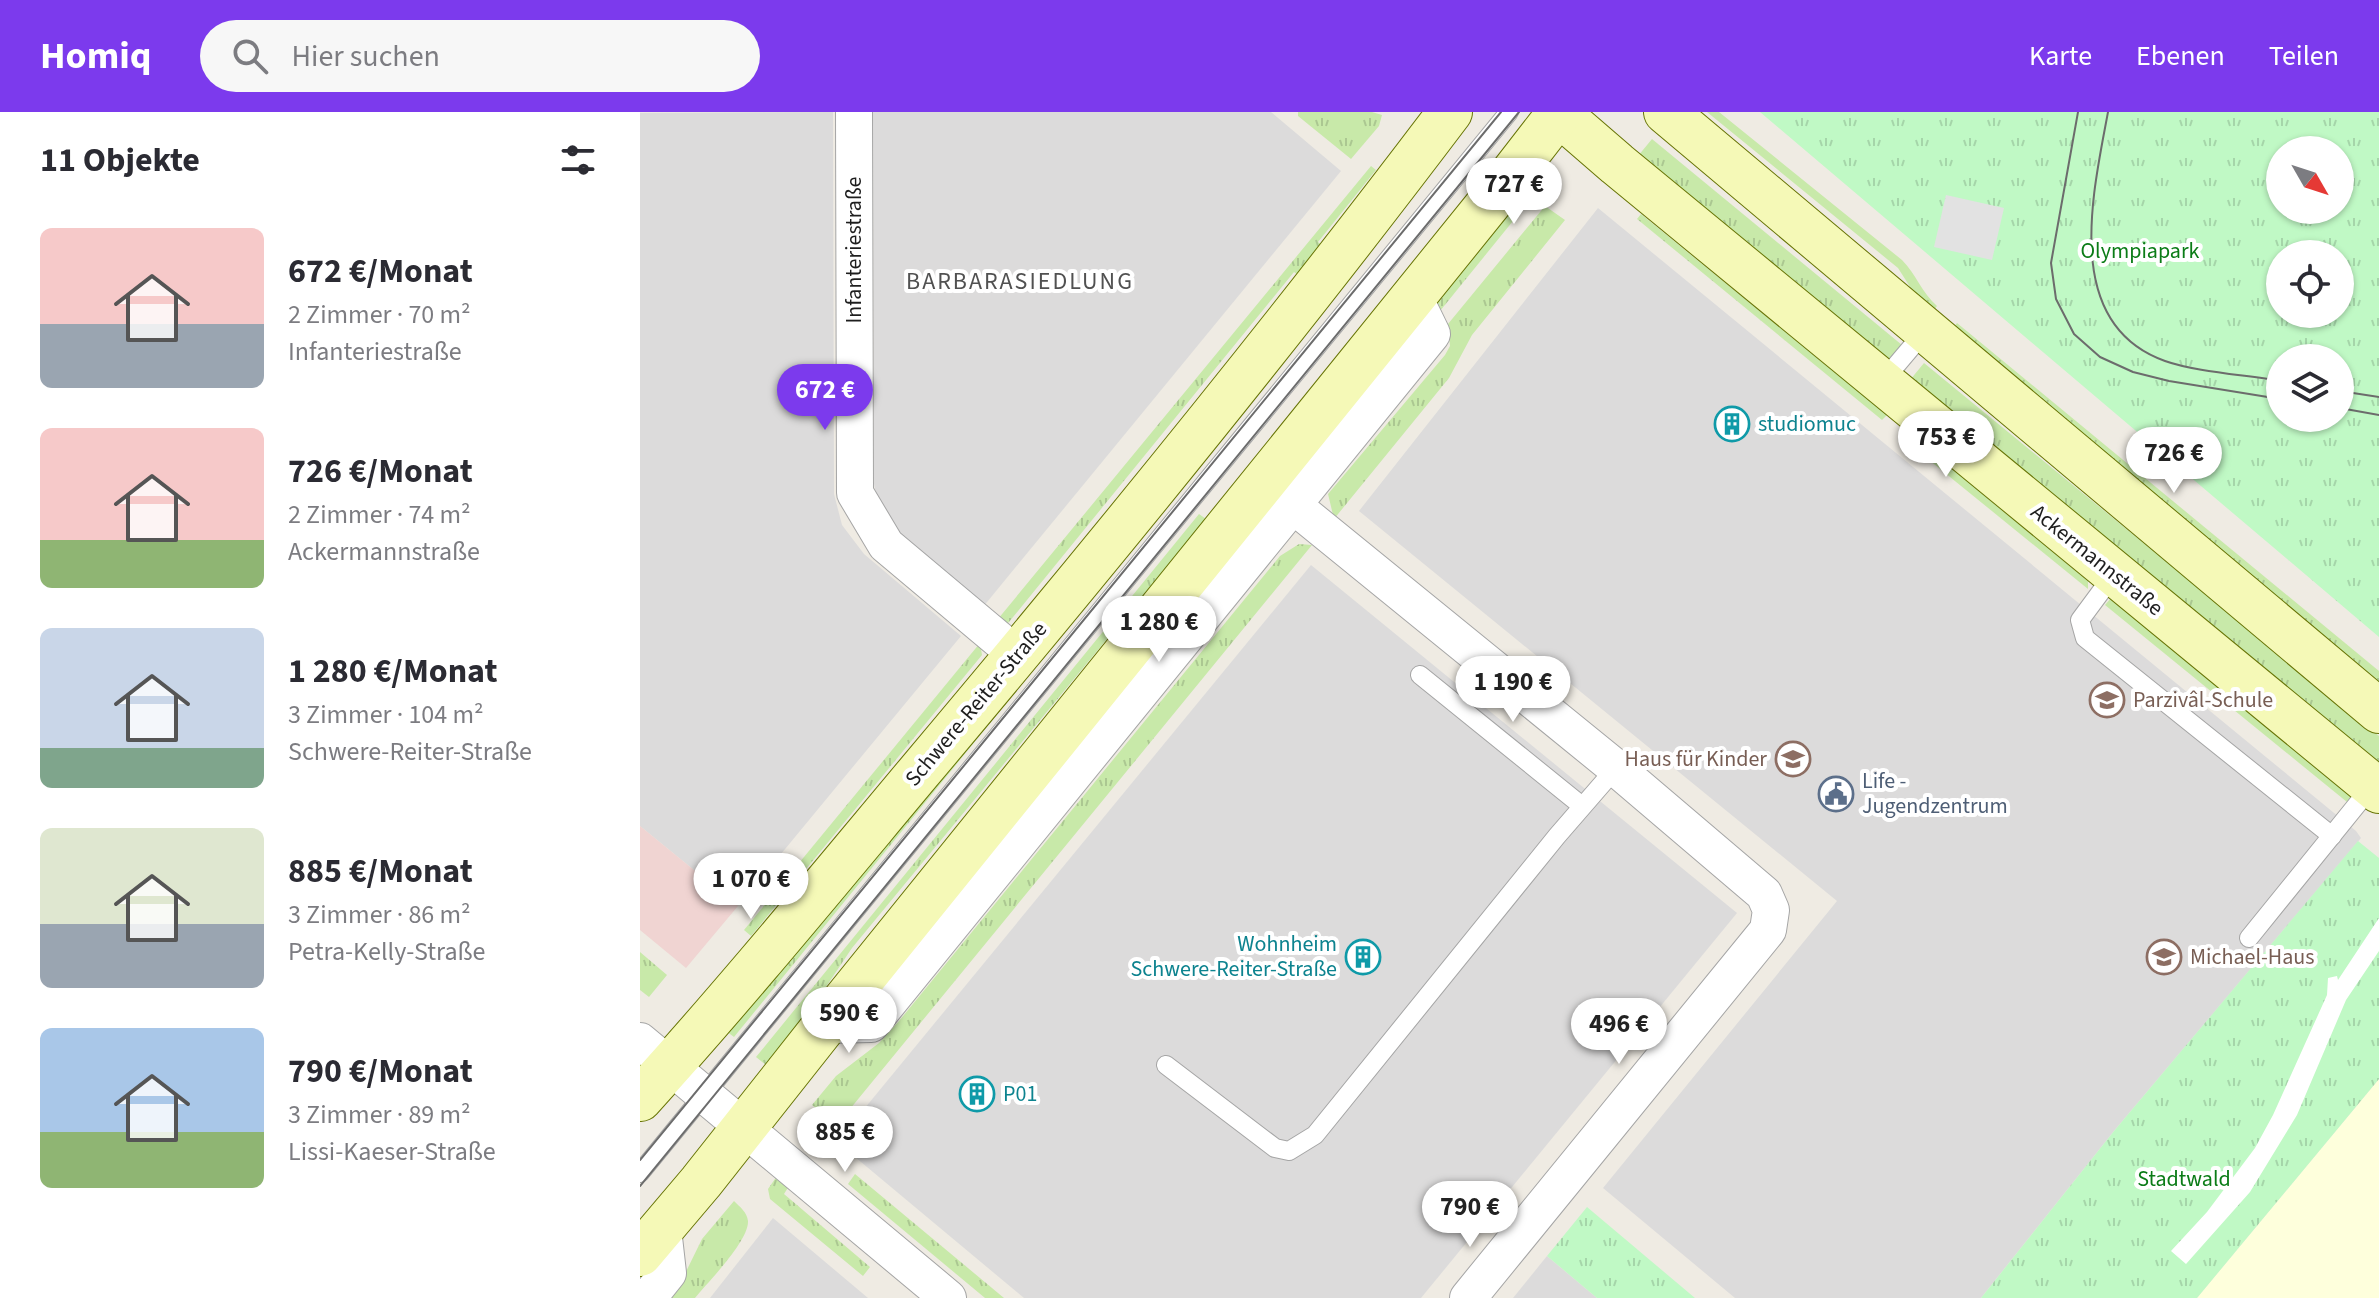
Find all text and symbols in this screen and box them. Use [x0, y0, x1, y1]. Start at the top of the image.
search box [200, 20, 760, 92]
text: Homiq [40, 29, 152, 83]
icon: search [228, 34, 272, 78]
text: Hier suchen [292, 35, 440, 78]
text: Karte [2029, 36, 2092, 76]
text: Ebenen [2136, 36, 2225, 76]
text: Teilen [2269, 36, 2339, 76]
text: 11 Objekte [40, 136, 200, 185]
north arrow [2266, 136, 2354, 224]
map controls [2266, 136, 2354, 432]
icon: filters [556, 138, 600, 182]
pin: 727 € [1458, 158, 1570, 226]
text: 727 € [1484, 165, 1544, 202]
street label: Infanteriestraße [838, 176, 870, 323]
park label: Olympiapark [2081, 235, 2200, 267]
button: locate [2266, 240, 2354, 328]
text: 672 €/Monat [288, 247, 473, 296]
icon: home [104, 260, 200, 356]
district label: BARBARASIEDLUNG [906, 264, 1134, 299]
text: 2 Zimmer · 70 m² [288, 296, 471, 333]
text: Infanteriestraße [288, 333, 462, 370]
button: layers [2266, 344, 2354, 432]
pin: 672 € [769, 364, 881, 432]
text: 672 € [795, 371, 855, 408]
building icon: studiomuc [1713, 405, 1751, 443]
place label: studiomuc [1758, 408, 1856, 440]
pin: 753 € [1890, 411, 2002, 479]
text: 753 € [1916, 418, 1976, 455]
pin: 726 € [2118, 427, 2230, 495]
text: 726 € [2144, 434, 2204, 471]
text: 726 €/Monat [288, 447, 473, 496]
icon: home [104, 460, 200, 556]
text: 2 Zimmer · 74 m² [288, 496, 471, 533]
street label: Ackermannstraße [2024, 496, 2170, 624]
text: Ackermannstraße [288, 533, 480, 570]
pin: 1 280 € [1085, 596, 1233, 664]
text: 1 280 € [1119, 603, 1199, 640]
street label: Schwere-Reiter-Straße [897, 615, 1055, 793]
text: 1 280 €/Monat [288, 647, 497, 696]
pin: 1 190 € [1439, 656, 1587, 724]
icon: home [104, 660, 200, 756]
text: 1 190 € [1473, 663, 1553, 700]
school or university icon: Parzivâl-Schule [2088, 681, 2126, 719]
place label: Parzivâl-Schule [2133, 684, 2273, 716]
text: 3 Zimmer · 104 m² [288, 696, 484, 733]
text: Schwere-Reiter-Straße [288, 733, 532, 770]
school or university icon: Haus für Kinder [1774, 740, 1812, 778]
place label: Haus für Kinder [1625, 743, 1767, 775]
place label: Life - Jugendzentrum [1862, 765, 2008, 822]
public building icon: Life - Jugendzentrum [1817, 775, 1855, 813]
text: 885 €/Monat [288, 847, 473, 896]
pin: 1 070 € [677, 853, 825, 921]
icon: home [104, 860, 200, 956]
text: 1 070 € [711, 860, 791, 897]
text: 3 Zimmer · 86 m² [288, 896, 471, 933]
place label: Wohnheim Schwere-Reiter-Straße [1131, 928, 1337, 985]
text: Petra-Kelly-Straße [288, 933, 485, 970]
building icon: Wohnheim Schwere-Reiter-Straße [1344, 938, 1382, 976]
school or university icon: Michael-Haus [2145, 938, 2183, 976]
place label: Michael-Haus [2190, 941, 2314, 973]
pin: 590 € [793, 987, 905, 1055]
text: 590 € [819, 994, 879, 1031]
pin: 496 € [1563, 998, 1675, 1066]
text: 496 € [1589, 1005, 1649, 1042]
text: 790 €/Monat [288, 1047, 473, 1096]
icon: home [104, 1060, 200, 1156]
building icon: P01 [958, 1075, 996, 1113]
place label: P01 [1003, 1078, 1037, 1110]
text: 3 Zimmer · 89 m² [288, 1096, 471, 1133]
pin: 885 € [789, 1106, 901, 1174]
text: 885 € [815, 1113, 875, 1150]
text: Lissi-Kaeser-Straße [288, 1133, 496, 1170]
park label: Stadtwald [2137, 1163, 2231, 1195]
pin: 790 € [1414, 1181, 1526, 1249]
text: 790 € [1440, 1188, 1500, 1225]

